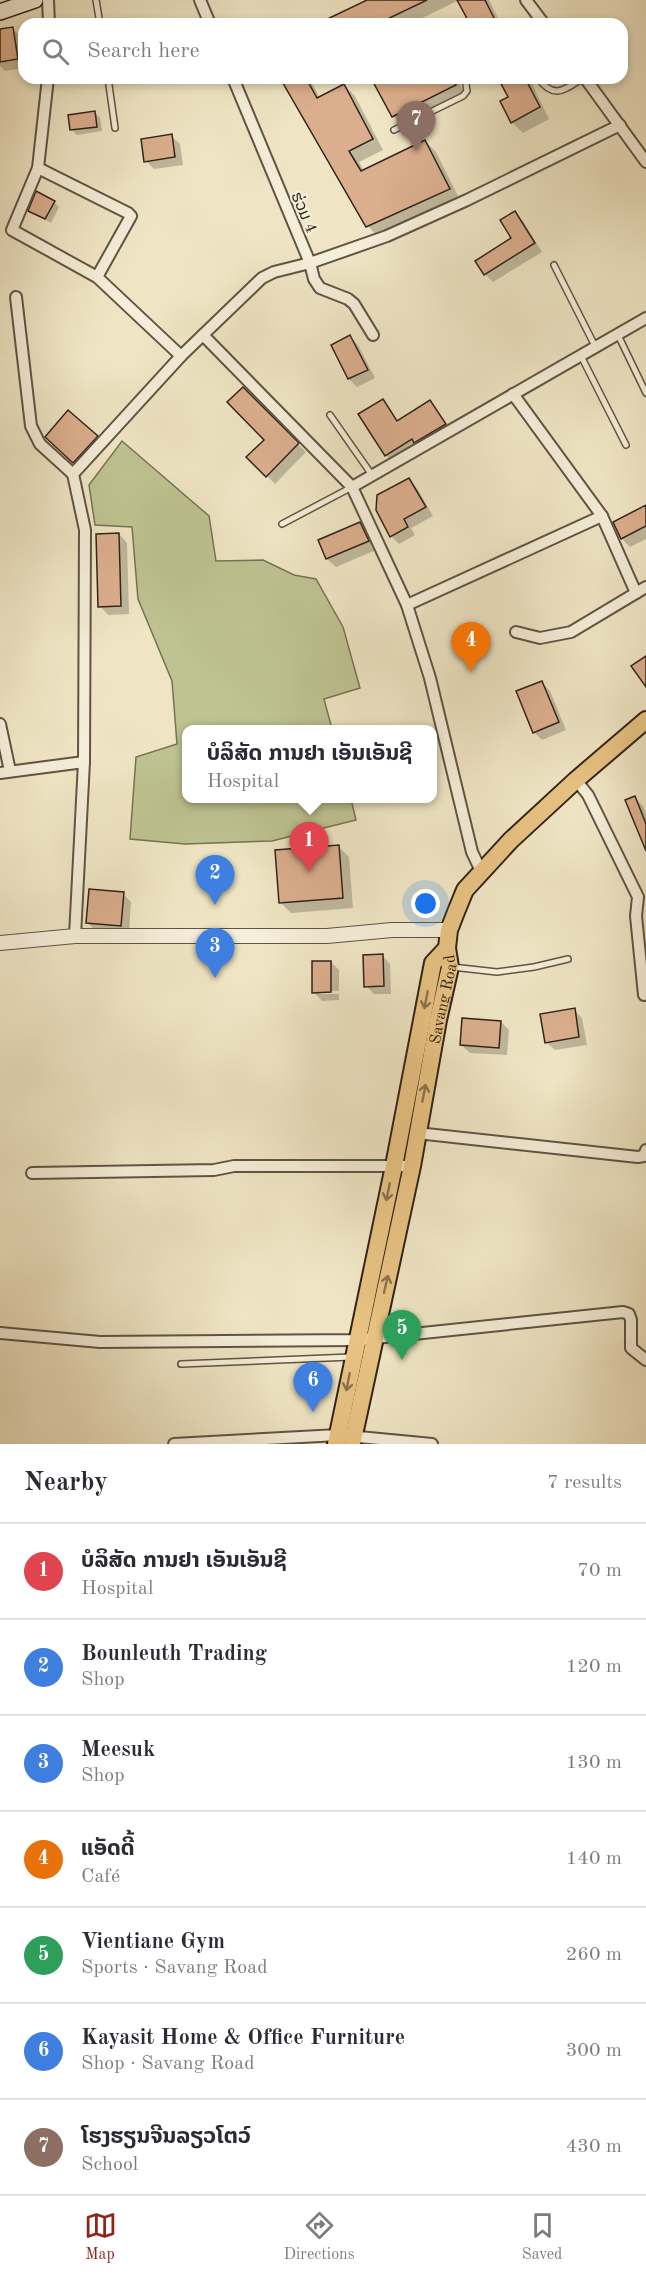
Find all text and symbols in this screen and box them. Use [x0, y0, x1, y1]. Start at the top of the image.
search box [18, 18, 628, 84]
icon: search [39, 35, 72, 68]
text: Search here [87, 40, 200, 62]
pin: 7 [396, 102, 436, 151]
street label: ຮ່ວມ 4 [287, 190, 320, 236]
pin: 4 [452, 622, 490, 672]
popup [182, 725, 437, 803]
text: ບໍລິສັດ ການຢາ ເອັນເອັນຊີ [207, 743, 412, 765]
text: Hospital [207, 772, 279, 792]
pin: 1 [290, 822, 328, 872]
pin: 2 [196, 856, 234, 905]
your location [411, 889, 440, 918]
pin: 3 [196, 928, 234, 978]
street label: Savang Road [428, 953, 461, 1045]
one-way arrow [420, 990, 431, 1010]
one-way arrow [419, 1084, 430, 1103]
one-way arrow [382, 1181, 393, 1201]
one-way arrow [380, 1275, 392, 1294]
pin: 5 [382, 1310, 422, 1360]
pin: 6 [294, 1362, 332, 1412]
one-way arrow [342, 1372, 353, 1392]
text: Nearby [24, 1470, 108, 1496]
text: 7 results [547, 1473, 622, 1493]
text: ບໍລິສັດ ການຢາ ເອັນເອັນຊີ [81, 1550, 287, 1572]
text: 1 [38, 1561, 49, 1581]
text: 70 m [577, 1561, 622, 1581]
text: Hospital [81, 1579, 153, 1599]
text: Bounleuth Trading [81, 1643, 267, 1665]
text: 2 [38, 1657, 49, 1677]
text: 120 m [566, 1657, 622, 1677]
text: Shop [81, 1670, 125, 1690]
text: Meesuk [81, 1739, 155, 1761]
text: 3 [38, 1753, 49, 1773]
text: 130 m [566, 1753, 622, 1773]
text: Shop [81, 1766, 125, 1786]
text: ແອັດດີ້ [81, 1838, 135, 1860]
text: 4 [38, 1849, 49, 1869]
text: 140 m [566, 1849, 622, 1869]
text: Café [81, 1867, 120, 1887]
text: Vientiane Gym [81, 1931, 225, 1953]
text: 5 [38, 1945, 49, 1965]
text: 260 m [566, 1945, 622, 1965]
text: Sports · Savang Road [81, 1958, 268, 1978]
text: Kayasit Home & Office Furniture [81, 2027, 405, 2049]
text: 6 [38, 2041, 49, 2061]
text: 300 m [566, 2041, 622, 2061]
text: Shop · Savang Road [81, 2054, 255, 2074]
text: ໂຮງຮຽນຈີນລຽວໂຕວ໌ [81, 2126, 251, 2148]
text: 7 [38, 2137, 49, 2157]
text: 430 m [566, 2137, 622, 2157]
text: School [81, 2155, 138, 2175]
tab: Map [84, 2209, 117, 2265]
tab: Directions [284, 2209, 355, 2265]
tab: Saved [522, 2209, 562, 2265]

